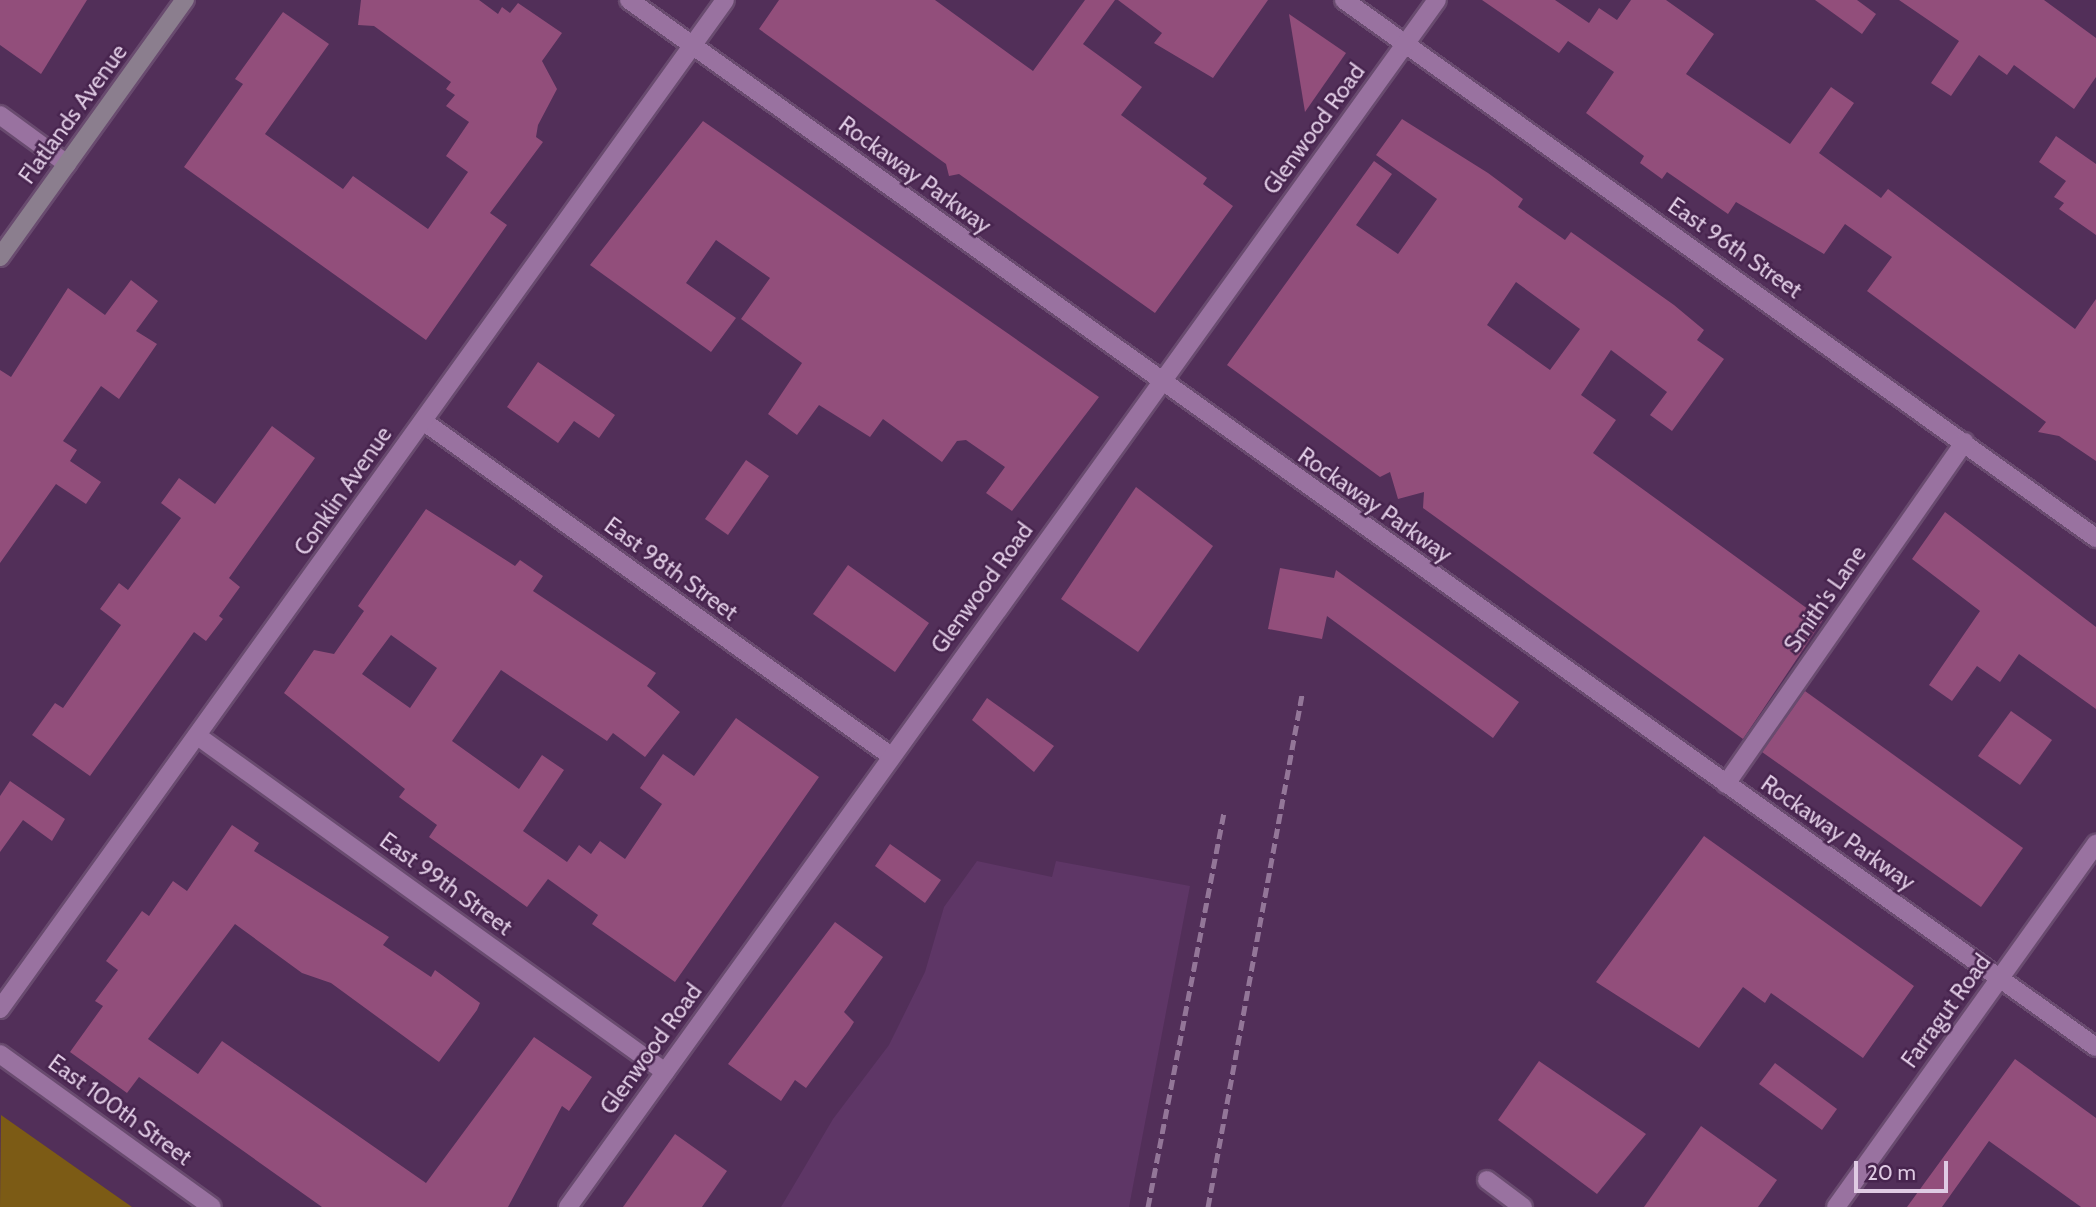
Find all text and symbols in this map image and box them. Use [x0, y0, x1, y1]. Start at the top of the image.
street label: Flatlands Avenue [13, 39, 133, 189]
street label: Glenwood Road [1257, 58, 1371, 200]
street label: Rockaway Parkway [833, 110, 997, 240]
street label: East 96th Street [1663, 192, 1807, 304]
street label: Conklin Avenue [288, 421, 398, 561]
street label: Rockaway Parkway [1293, 442, 1457, 568]
street label: East 98th Street [599, 511, 743, 627]
street label: Glenwood Road [925, 517, 1039, 659]
street label: Smith's Lane [1778, 540, 1872, 658]
street label: Rockaway Parkway [1756, 770, 1920, 896]
street label: East 99th Street [374, 827, 518, 941]
street label: Farragut Road [1896, 949, 1996, 1073]
street label: Glenwood Road [594, 978, 708, 1120]
street label: East 100th Street [43, 1049, 197, 1171]
scale bar [1858, 1148, 1952, 1192]
text: 20 m [1867, 1160, 1916, 1185]

